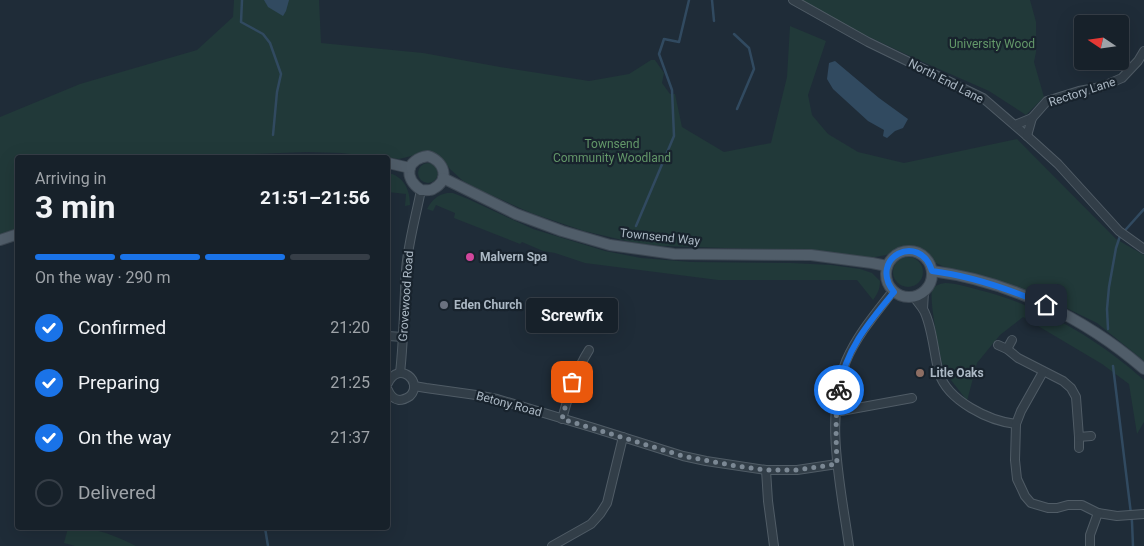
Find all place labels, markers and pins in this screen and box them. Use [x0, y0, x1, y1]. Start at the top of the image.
place label: Malvern Spa [480, 250, 548, 264]
marker: Malvern Spa [464, 251, 476, 263]
pin [1025, 284, 1067, 326]
callout: Screwfix [526, 297, 618, 332]
place label: Eden Church [454, 298, 522, 312]
marker: Eden Church [438, 299, 450, 311]
pin [551, 361, 593, 403]
place label: Litle Oaks [930, 366, 984, 380]
marker: Litle Oaks [914, 367, 926, 379]

